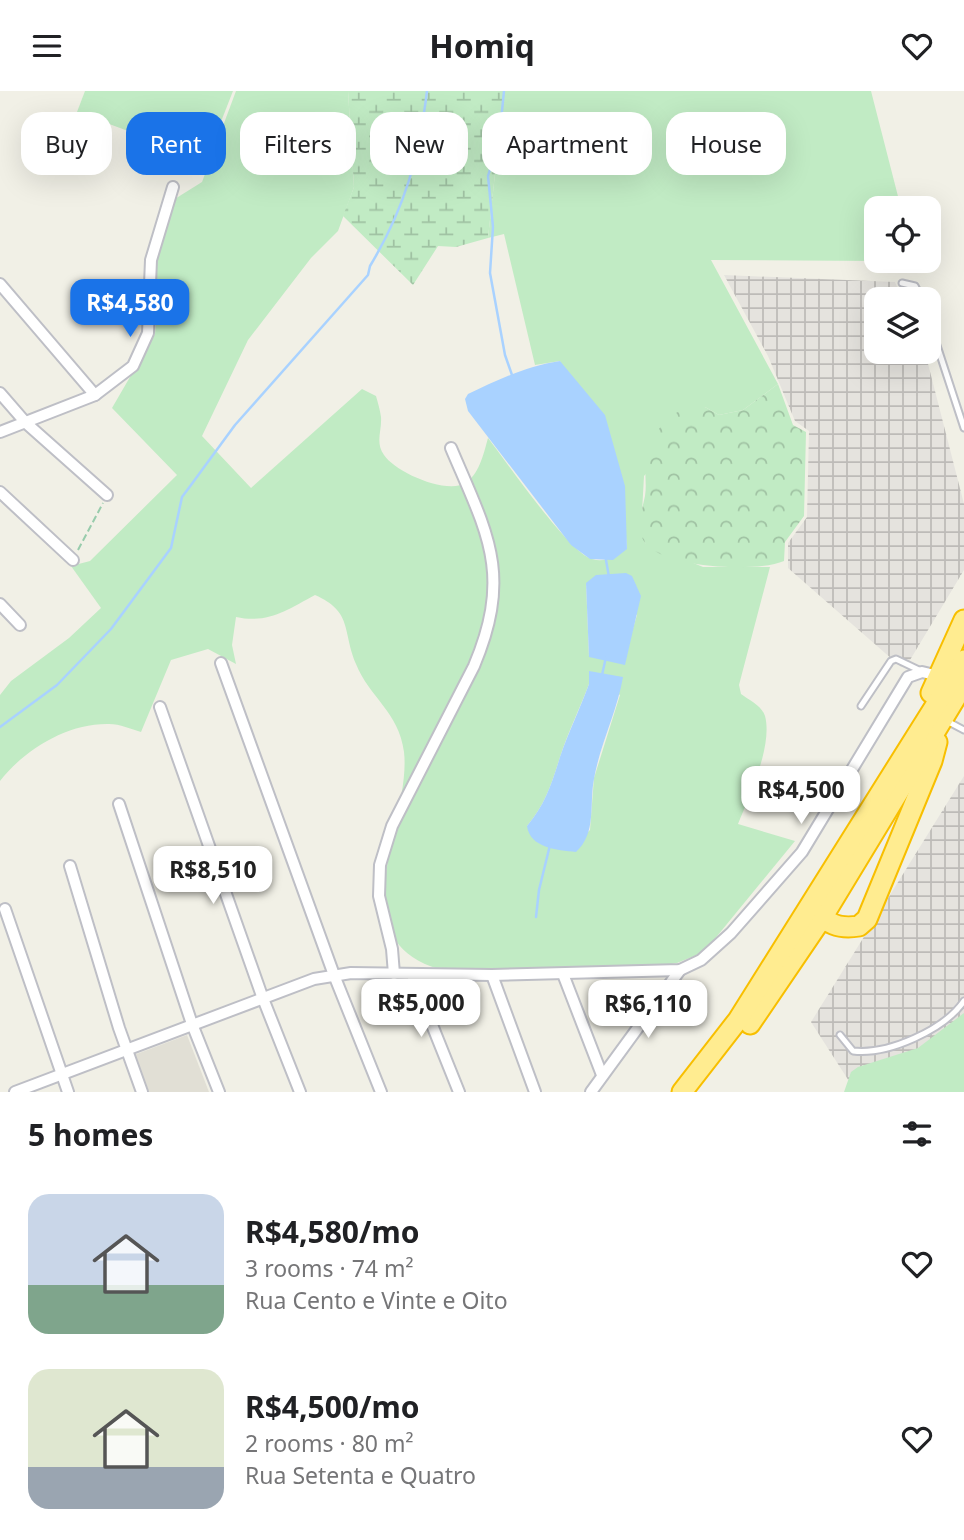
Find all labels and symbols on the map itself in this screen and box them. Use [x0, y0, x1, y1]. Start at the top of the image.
pin: R$4,580 [65, 279, 195, 339]
pin: R$4,500 [736, 767, 866, 826]
pin: R$8,510 [148, 847, 278, 906]
pin: R$5,000 [356, 979, 486, 1039]
pin: R$6,110 [583, 981, 713, 1040]

